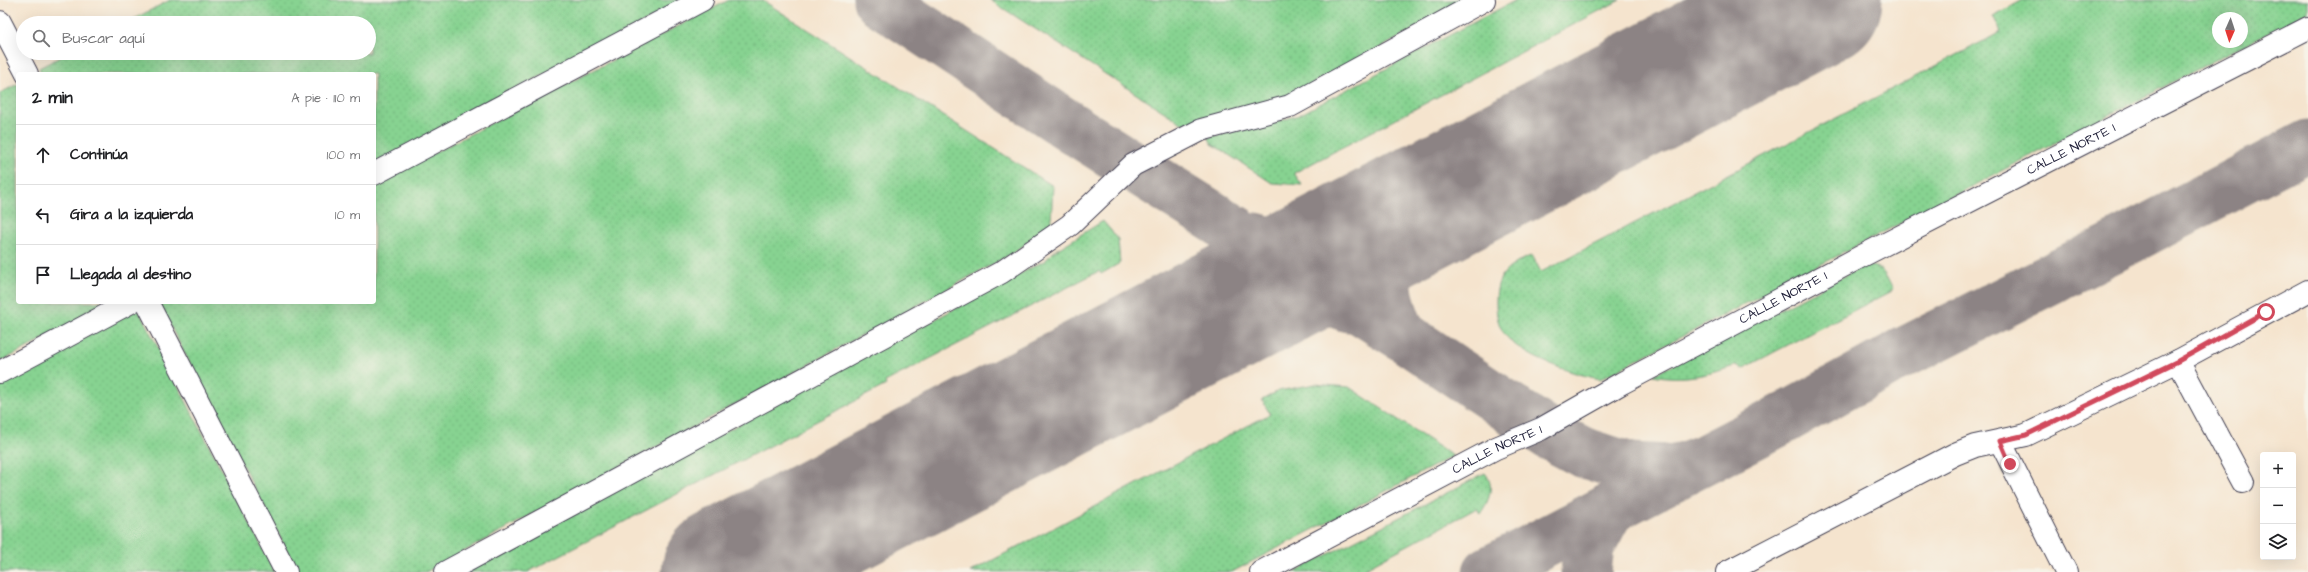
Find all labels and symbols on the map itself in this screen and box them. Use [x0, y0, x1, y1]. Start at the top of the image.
north arrow [2212, 12, 2248, 48]
street label: CALLE NORTE 1 [2024, 119, 2119, 179]
street label: CALLE NORTE 1 [1736, 267, 1831, 328]
route start [2257, 303, 2275, 321]
street label: CALLE NORTE 1 [1449, 421, 1545, 479]
route end [2001, 455, 2019, 473]

